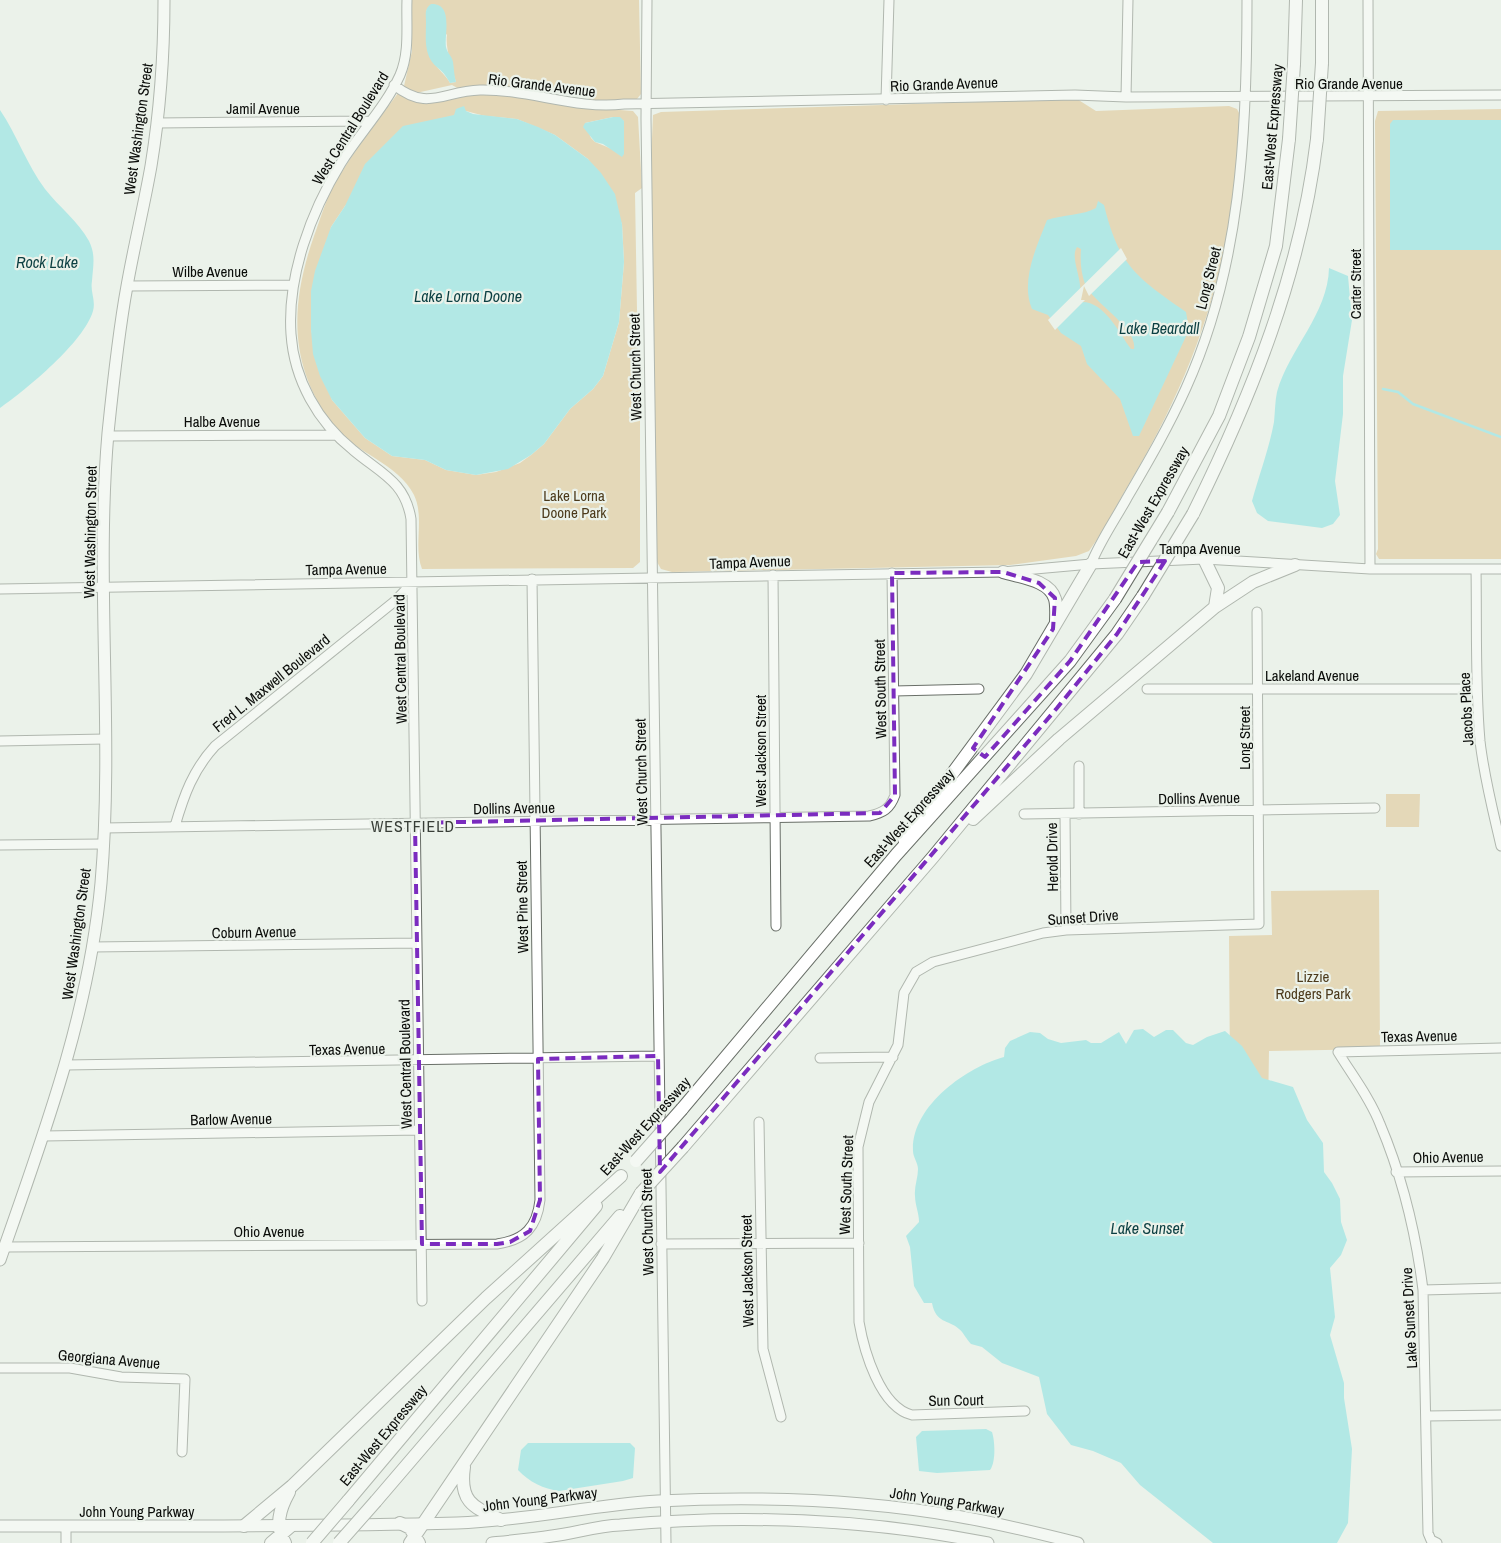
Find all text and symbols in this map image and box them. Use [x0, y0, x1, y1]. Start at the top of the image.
street label: West Washington Street [118, 61, 158, 196]
street label: East-West Expressway [1256, 62, 1288, 191]
street label: West Central Boulevard [307, 67, 393, 189]
street label: Rio Grande Avenue [487, 68, 597, 102]
street label: Rio Grande Avenue [890, 72, 998, 96]
street label: Rio Grande Avenue [1295, 73, 1403, 94]
street label: Jamil Avenue [226, 98, 300, 119]
street label: Long Street [1190, 244, 1226, 311]
street label: Carter Street [1345, 248, 1366, 319]
water label: Rock Lake [16, 251, 78, 273]
street label: Wilbe Avenue [172, 261, 248, 282]
water label: Lake Lorna Doone [414, 285, 522, 307]
street label: West Church Street [624, 313, 646, 421]
water label: Lake Beardall [1119, 317, 1200, 339]
street label: Halbe Avenue [184, 411, 260, 432]
street label: East-West Expressway [1112, 441, 1194, 562]
street label: West Washington Street [78, 465, 102, 599]
park label: Lake Lorna Doone Park [542, 485, 607, 523]
street label: Tampa Avenue [1159, 538, 1241, 559]
street label: Tampa Avenue [709, 550, 791, 574]
street label: Tampa Avenue [305, 558, 387, 580]
street label: West Central Boulevard [388, 594, 412, 724]
street label: Fred L. Maxwell Boulevard [208, 629, 334, 737]
street label: West South Street [869, 638, 891, 739]
street label: Lakeland Avenue [1265, 665, 1359, 686]
street label: Jacobs Place [1454, 672, 1478, 746]
street label: West Jackson Street [750, 694, 771, 807]
street label: Long Street [1234, 706, 1255, 770]
street label: West Church Street [630, 718, 652, 826]
street label: East-West Expressway [859, 763, 960, 872]
street label: Dollins Avenue [1158, 787, 1240, 809]
street label: Dollins Avenue [473, 797, 555, 819]
district label: WESTFIELD [371, 815, 455, 837]
street label: Herold Drive [1041, 822, 1063, 892]
street label: West Pine Street [511, 860, 533, 954]
street label: West Washington Street [56, 866, 96, 1001]
street label: Sunset Drive [1047, 904, 1119, 930]
street label: Coburn Avenue [212, 921, 297, 943]
park label: Lizzie Rodgers Park [1275, 966, 1351, 1004]
street label: West Central Boulevard [393, 999, 417, 1129]
street label: Texas Avenue [1381, 1025, 1458, 1047]
street label: Texas Avenue [309, 1038, 386, 1060]
street label: East-West Expressway [595, 1071, 696, 1180]
street label: Barlow Avenue [190, 1108, 272, 1130]
street label: West South Street [834, 1134, 858, 1235]
street label: Ohio Avenue [1412, 1146, 1484, 1168]
street label: West Church Street [636, 1168, 658, 1276]
street label: West Jackson Street [736, 1214, 758, 1327]
water label: Lake Sunset [1111, 1217, 1184, 1239]
street label: Ohio Avenue [234, 1221, 305, 1242]
street label: Lake Sunset Drive [1396, 1267, 1422, 1369]
street label: Georgiana Avenue [57, 1344, 161, 1374]
street label: East-West Expressway [334, 1379, 432, 1490]
street label: Sun Court [928, 1389, 984, 1411]
street label: John Young Parkway [482, 1481, 599, 1516]
street label: John Young Parkway [889, 1482, 1006, 1521]
street label: John Young Parkway [79, 1501, 195, 1522]

